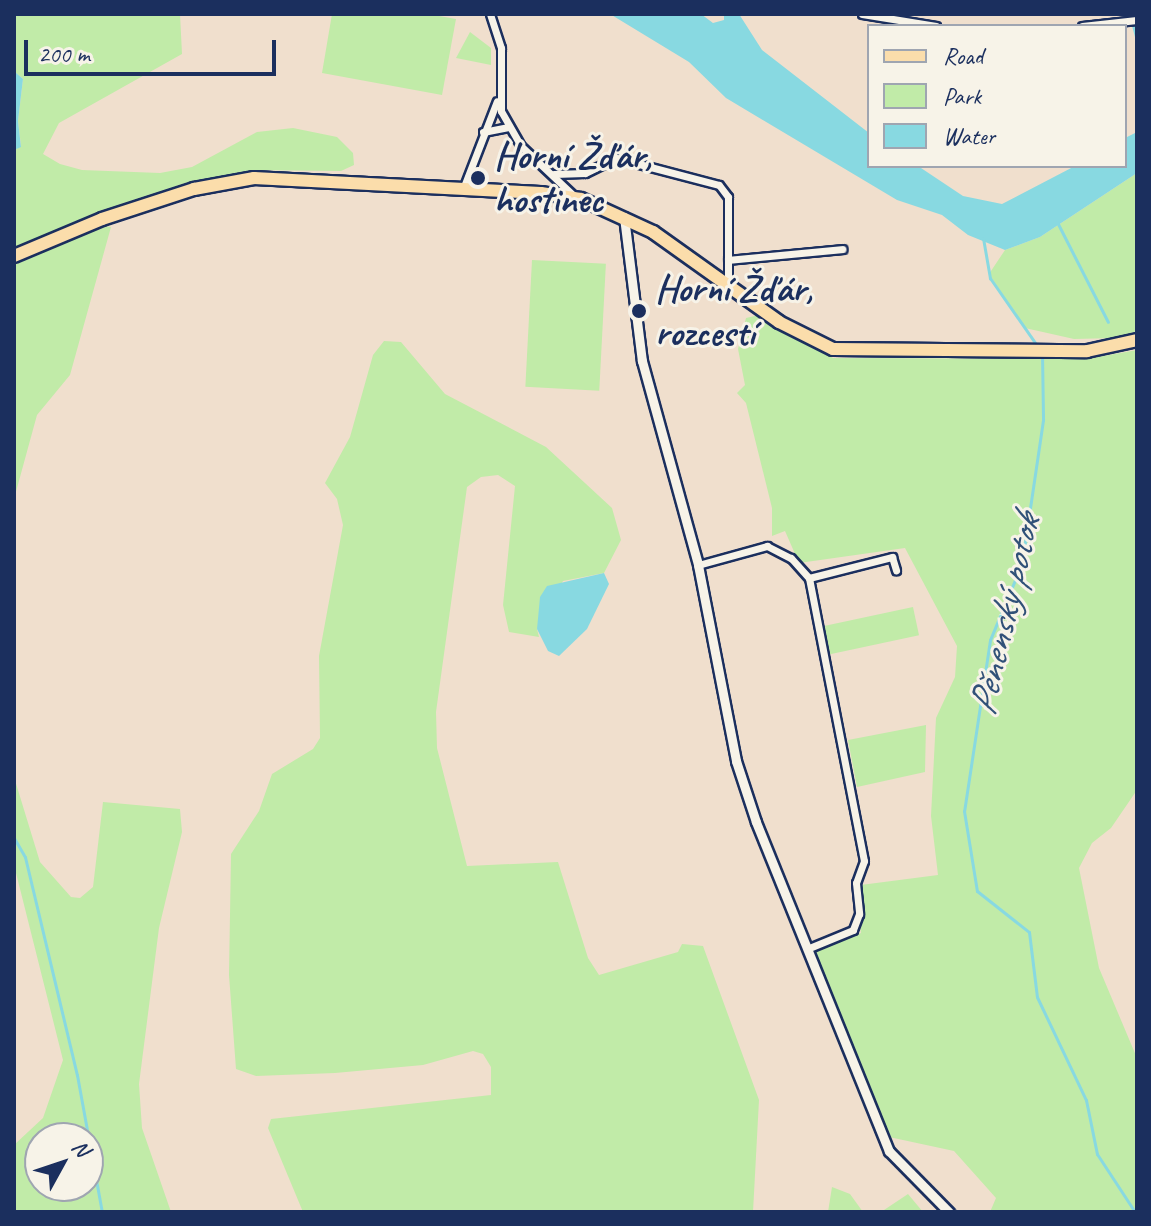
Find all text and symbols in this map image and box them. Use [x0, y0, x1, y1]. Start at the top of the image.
scale bar [28, 24, 280, 74]
legend [867, 24, 1127, 168]
text: 200 m [38, 39, 90, 69]
text: Road [943, 41, 983, 71]
text: Park [943, 81, 981, 111]
text: Water [943, 121, 995, 151]
place label: Horní Žďár, hostinec [494, 133, 652, 222]
marker: Horní Žďár, hostinec [469, 169, 487, 187]
place label: Horní Žďár, rozcestí [655, 266, 813, 356]
marker: Horní Žďár, rozcestí [630, 302, 648, 320]
water label: Pěnenský potok [958, 511, 1050, 719]
north arrow [24, 1122, 104, 1202]
text: N [66, 1134, 96, 1162]

